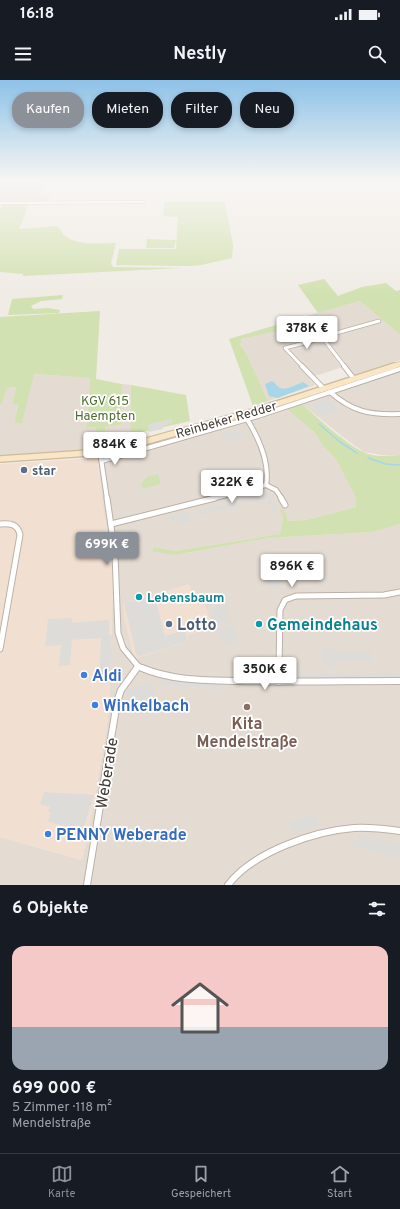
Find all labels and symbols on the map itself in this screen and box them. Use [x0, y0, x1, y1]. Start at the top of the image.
pin: 378K € [274, 316, 340, 350]
park label: KGV 615 Haempten [75, 394, 135, 425]
street label: Reinbeker Redder [174, 399, 279, 443]
pin: 884K € [82, 432, 148, 466]
place label: star [32, 464, 57, 480]
marker: star [19, 465, 29, 475]
pin: 322K € [199, 470, 265, 504]
pin: 699K € [74, 532, 140, 566]
pin: 896K € [259, 554, 325, 588]
place label: Lebensbaum [147, 591, 224, 607]
marker: Lebensbaum [134, 592, 144, 602]
place label: Lotto [177, 616, 217, 636]
place label: Gemeindehaus [267, 616, 378, 636]
marker: Lotto [164, 619, 174, 629]
marker: Gemeindehaus [254, 619, 264, 629]
pin: 350K € [232, 657, 298, 691]
place label: Aldi [92, 667, 122, 687]
marker: Aldi [79, 670, 89, 680]
place label: Winkelbach [103, 697, 189, 717]
marker: Winkelbach [90, 700, 100, 710]
marker: Kita Mendelstraße [242, 702, 252, 712]
place label: Kita Mendelstraße [197, 715, 298, 753]
street label: Weberade [92, 736, 123, 810]
place label: PENNY Weberade [56, 826, 187, 846]
marker: PENNY Weberade [43, 829, 53, 839]

